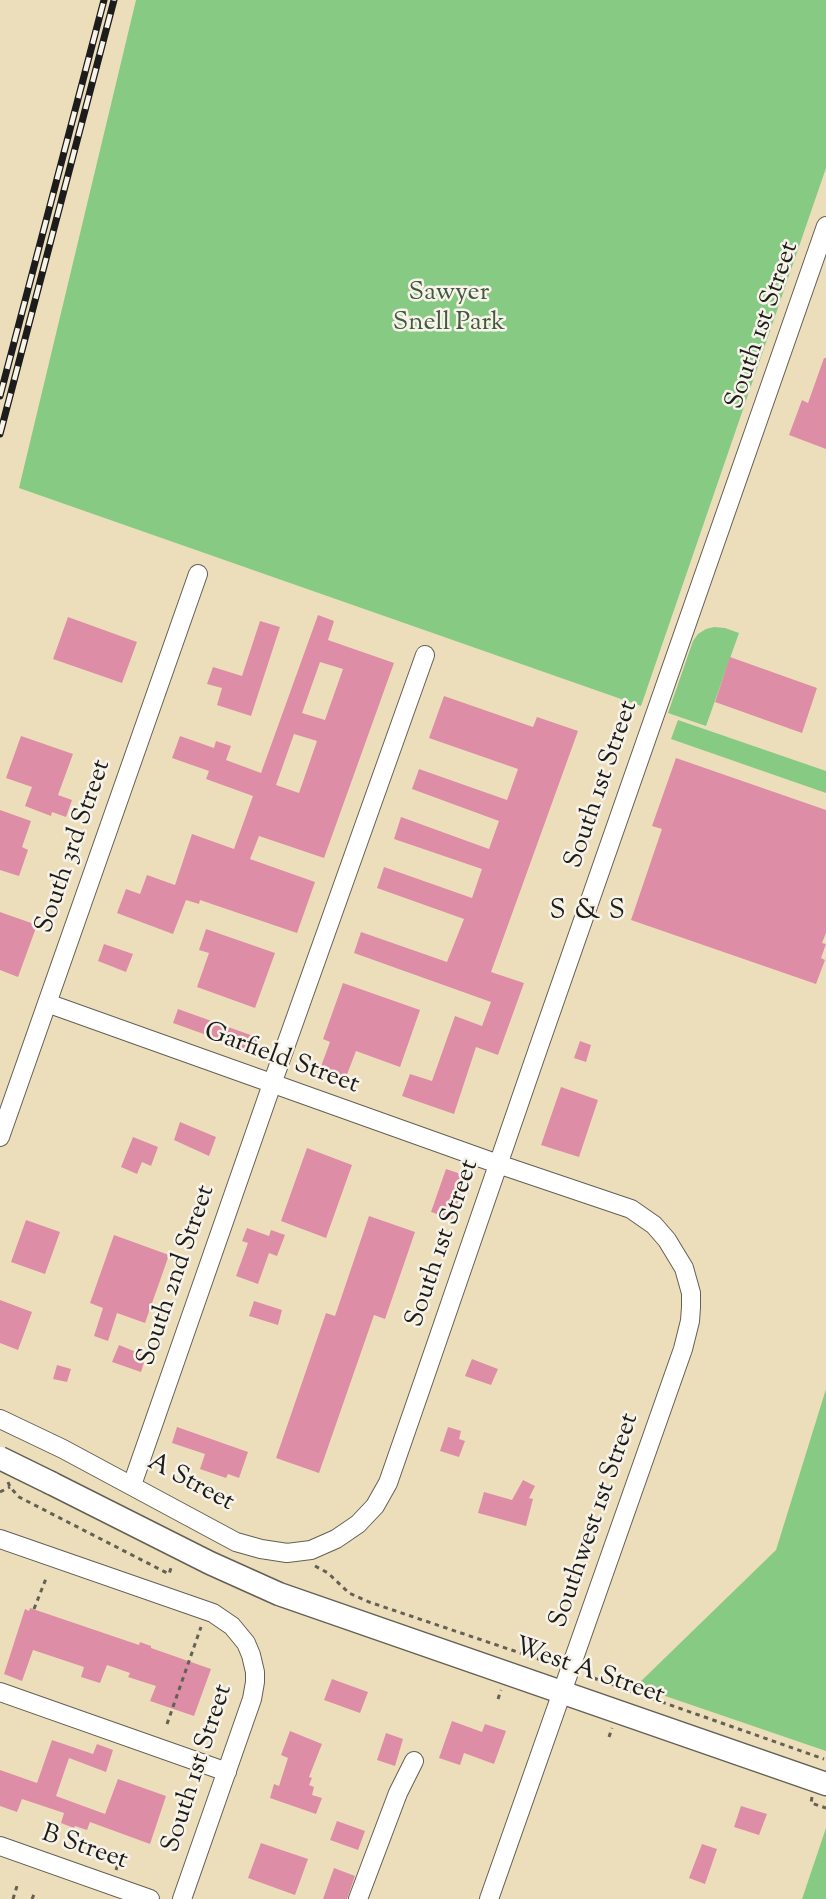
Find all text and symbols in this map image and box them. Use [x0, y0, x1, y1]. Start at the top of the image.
street label: South 1st Street [721, 238, 807, 414]
park label: Sawyer Snell Park [393, 279, 505, 340]
street label: South 1st Street [560, 697, 646, 873]
street label: South 3rd Street [31, 756, 119, 938]
district label: S & S [550, 897, 626, 929]
street label: Garfield Street [199, 1017, 363, 1103]
street label: South 1st Street [401, 1156, 487, 1332]
street label: South 2nd Street [132, 1182, 224, 1370]
street label: Southwest 1st Street [545, 1410, 647, 1632]
street label: A Street [141, 1448, 239, 1520]
street label: West A Street [510, 1633, 668, 1713]
street label: South 1st Street [157, 1681, 241, 1857]
street label: B Street [37, 1820, 131, 1878]

